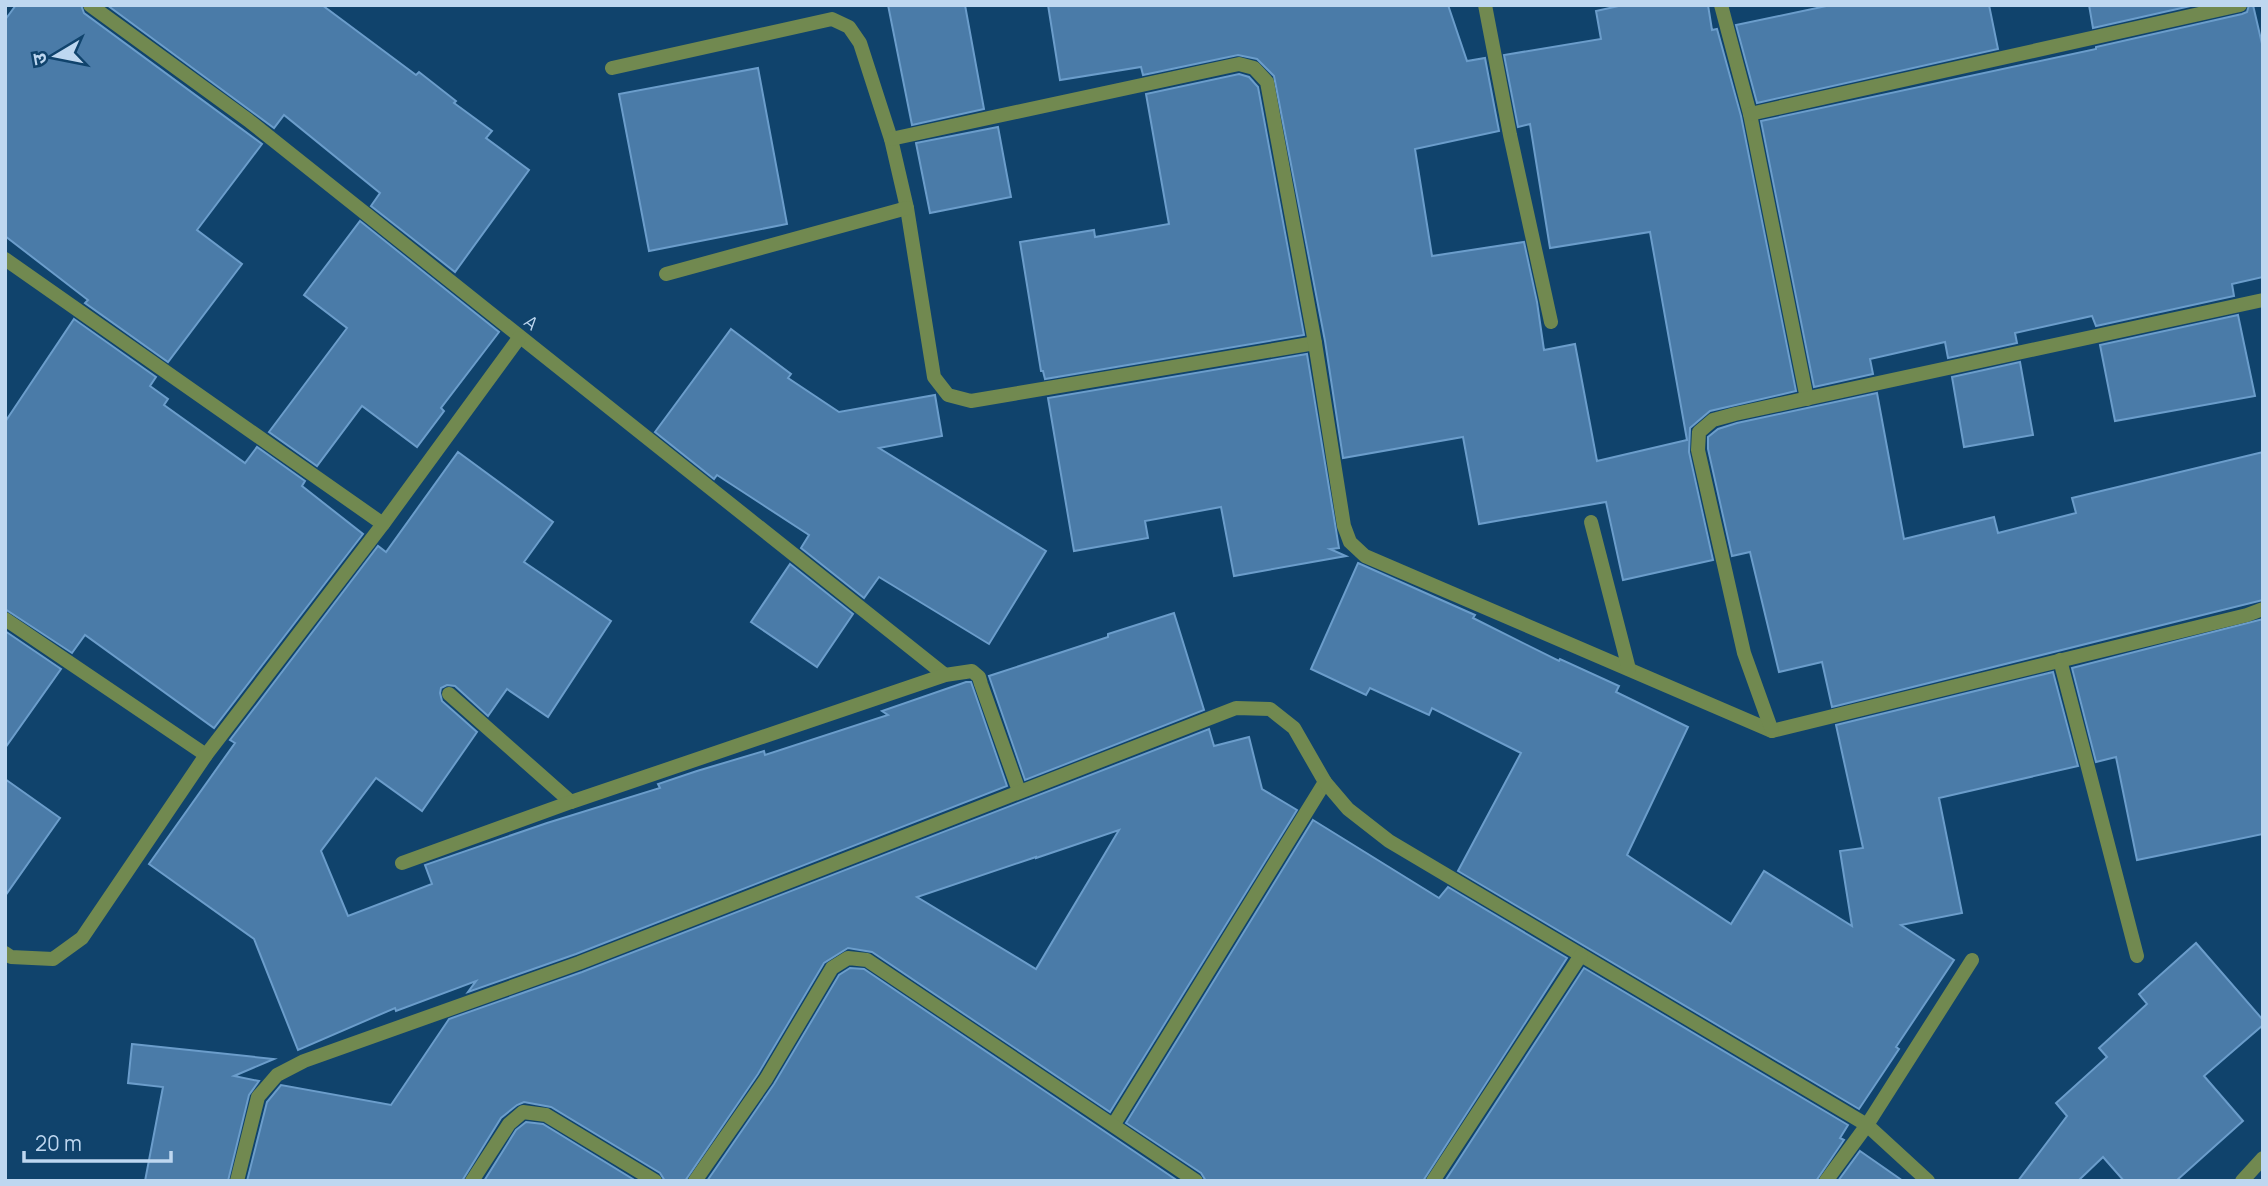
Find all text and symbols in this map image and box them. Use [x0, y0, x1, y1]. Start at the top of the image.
north arrow [21, 21, 91, 91]
text: उ [25, 50, 53, 67]
street label: A [520, 309, 544, 336]
scale bar [24, 1120, 172, 1164]
text: 20 m [35, 1129, 82, 1157]

